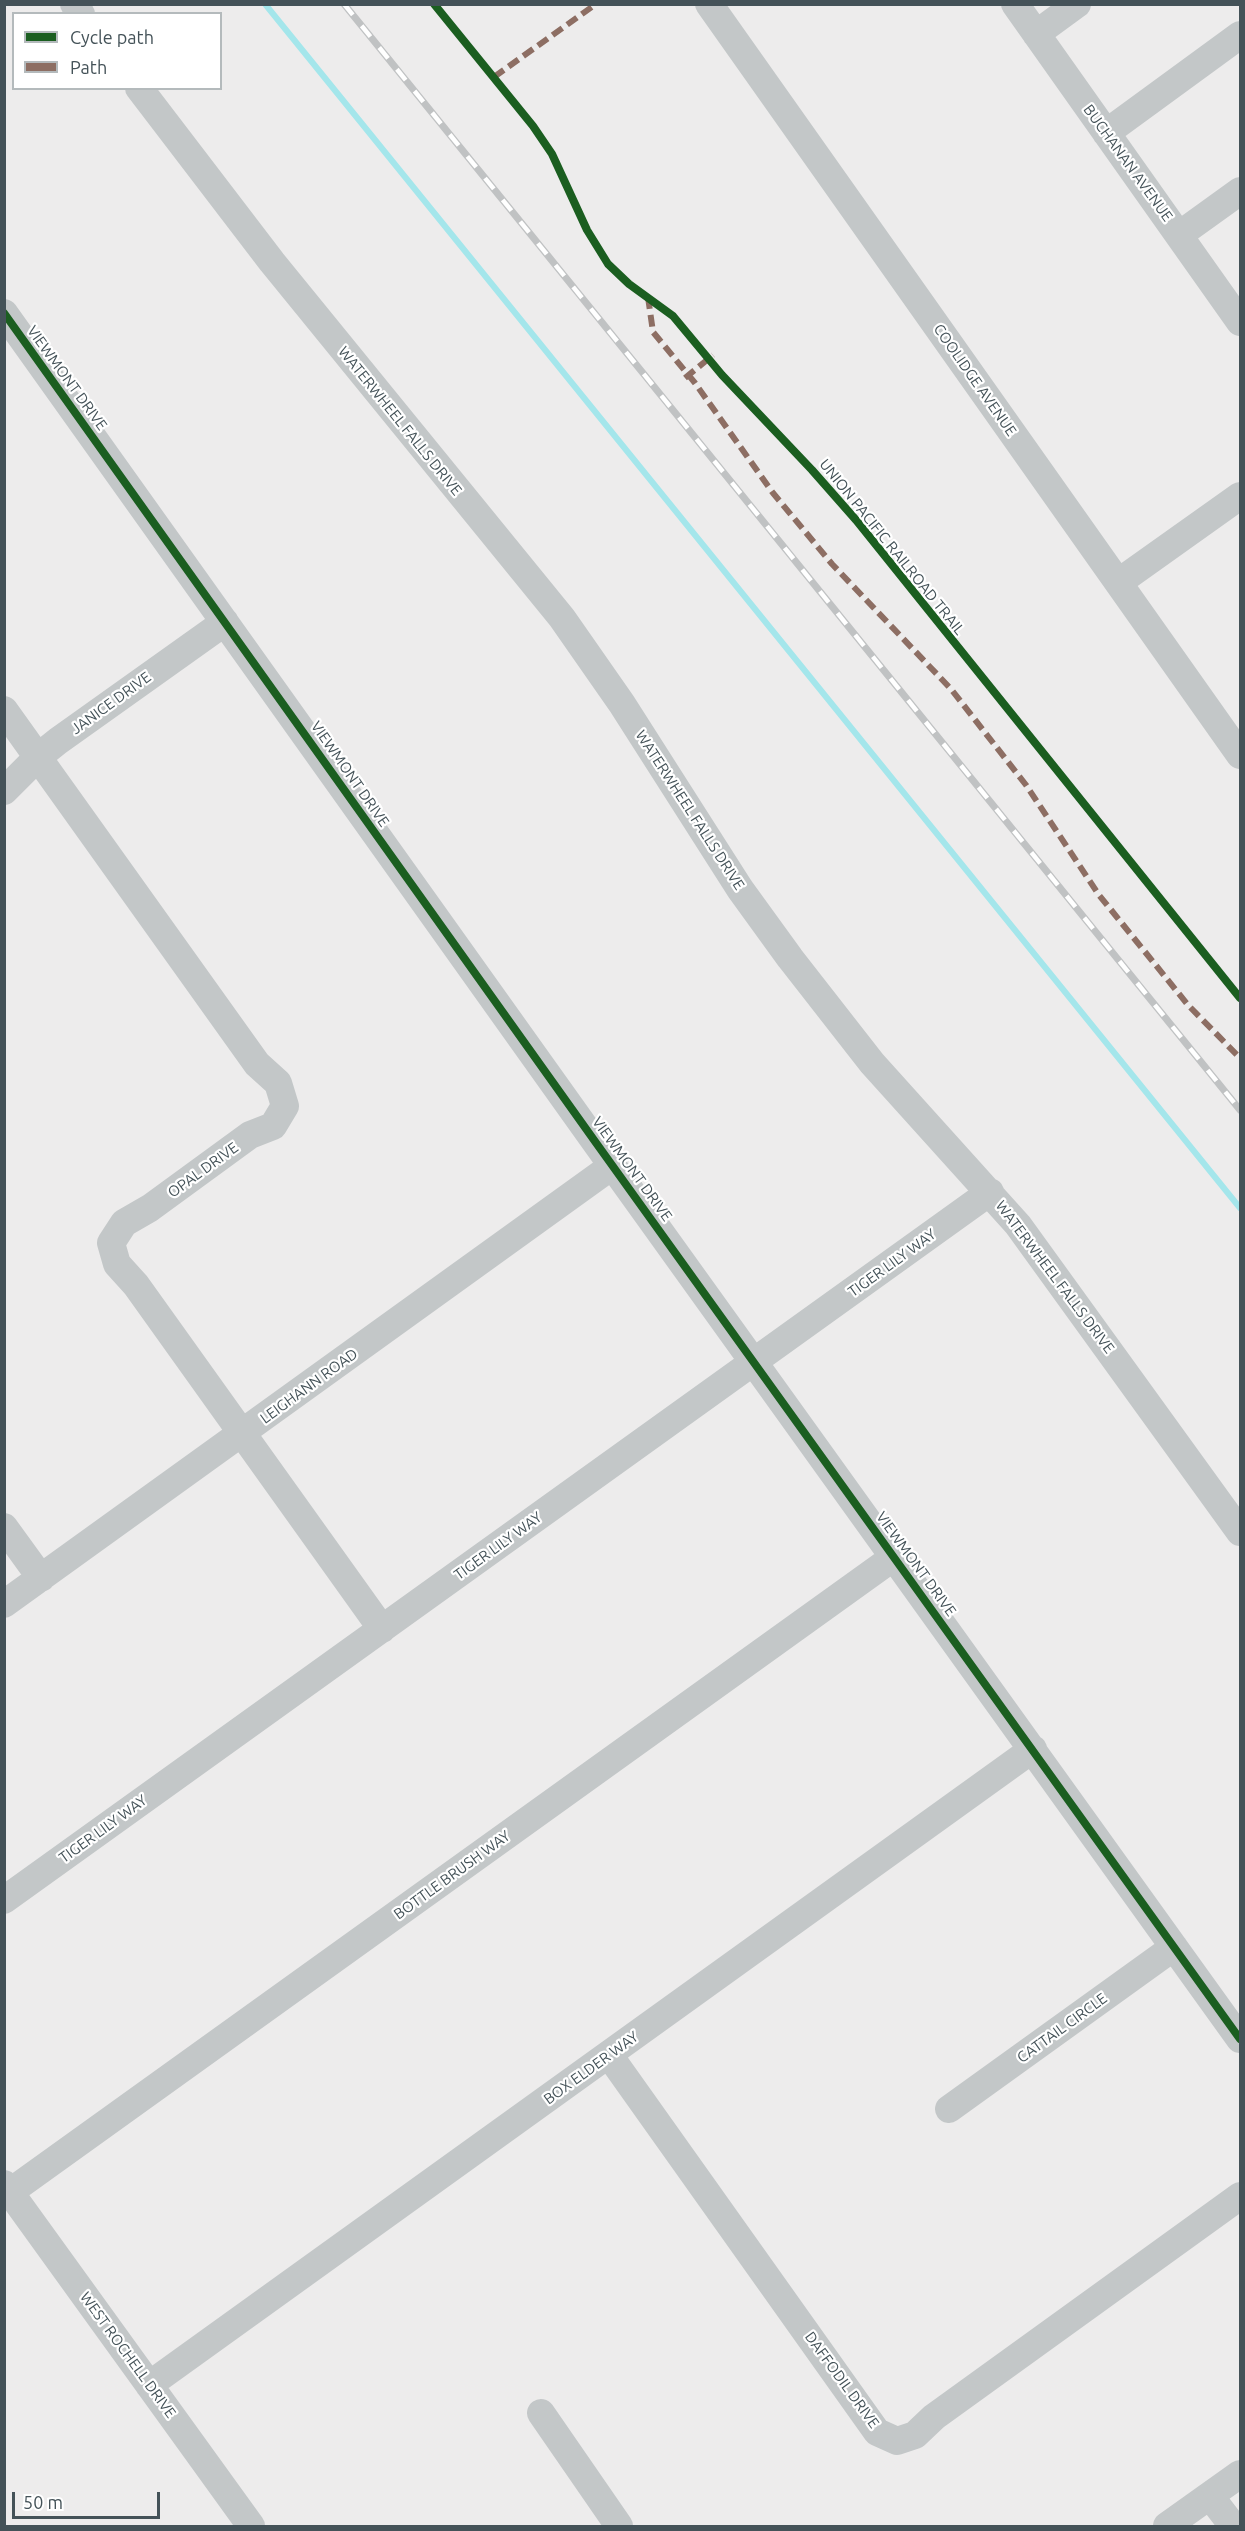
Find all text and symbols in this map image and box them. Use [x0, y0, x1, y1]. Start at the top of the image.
legend [12, 12, 222, 90]
text: Cycle path [70, 27, 154, 47]
text: Path [70, 57, 107, 77]
street label: BUCHANAN AVENUE [1080, 101, 1176, 225]
street label: COOLIDGE AVENUE [930, 321, 1020, 439]
street label: VIEWMONT DRIVE [23, 322, 111, 434]
street label: WATERWHEEL FALLS DRIVE [334, 343, 466, 499]
street label: UNION PACIFIC RAILROAD TRAIL [816, 456, 968, 638]
street label: JANICE DRIVE [68, 668, 154, 738]
street label: VIEWMONT DRIVE [307, 718, 393, 830]
street label: WATERWHEEL FALLS DRIVE [632, 727, 748, 893]
street label: VIEWMONT DRIVE [588, 1113, 676, 1225]
street label: OPAL DRIVE [164, 1138, 242, 1202]
street label: WATERWHEEL FALLS DRIVE [992, 1197, 1118, 1357]
street label: TIGER LILY WAY [845, 1225, 939, 1301]
street label: LEIGHANN ROAD [257, 1345, 361, 1427]
street label: TIGER LILY WAY [451, 1508, 545, 1584]
street label: VIEWMONT DRIVE [872, 1508, 960, 1620]
street label: TIGER LILY WAY [56, 1791, 150, 1867]
street label: BOTTLE BRUSH WAY [390, 1827, 514, 1923]
street label: CATTAIL CIRCLE [1013, 1989, 1111, 2067]
street label: BOX ELDER WAY [540, 2028, 642, 2108]
street label: WEST ROCHELL DRIVE [76, 2288, 180, 2422]
street label: DAFFODIL DRIVE [801, 2328, 883, 2432]
scale bar [15, 2480, 164, 2518]
text: 50 m [23, 2492, 63, 2512]

